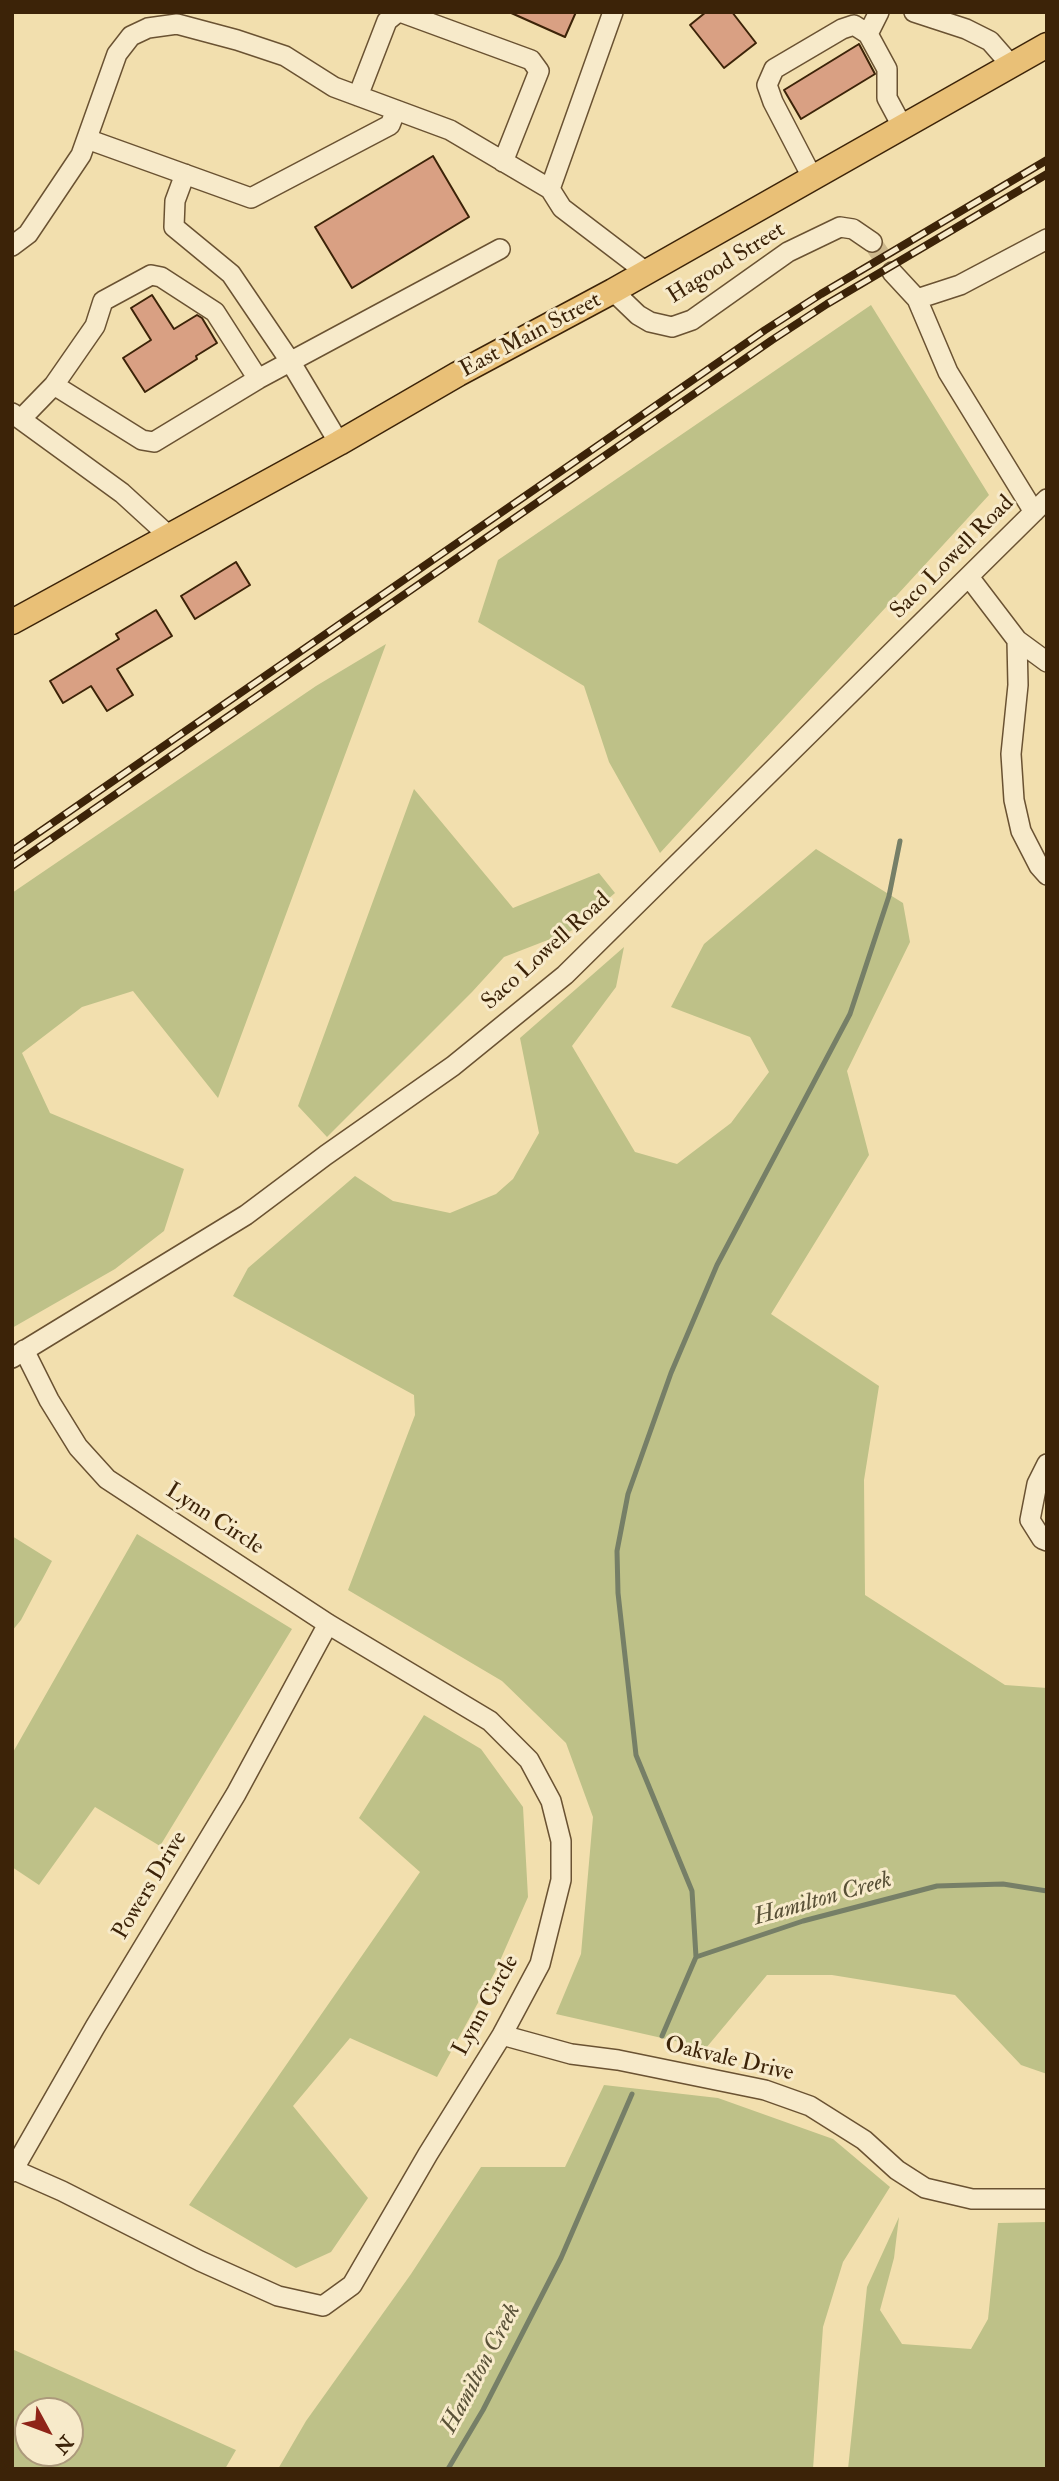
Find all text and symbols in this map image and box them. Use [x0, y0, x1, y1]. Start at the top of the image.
street label: Hagood Street [663, 217, 791, 311]
street label: East Main Street [456, 287, 606, 385]
street label: Saco Lowell Road [885, 490, 1021, 626]
street label: Saco Lowell Road [477, 887, 617, 1017]
street label: Lynn Circle [160, 1478, 268, 1562]
street label: Powers Drive [108, 1827, 194, 1945]
water label: Hamilton Creek [751, 1867, 895, 1933]
street label: Lynn Circle [448, 1951, 526, 2061]
street label: Oakvale Drive [662, 2032, 796, 2088]
water label: Hamilton Creek [436, 2299, 528, 2439]
north arrow [14, 2397, 84, 2467]
text: N [49, 2430, 78, 2459]

